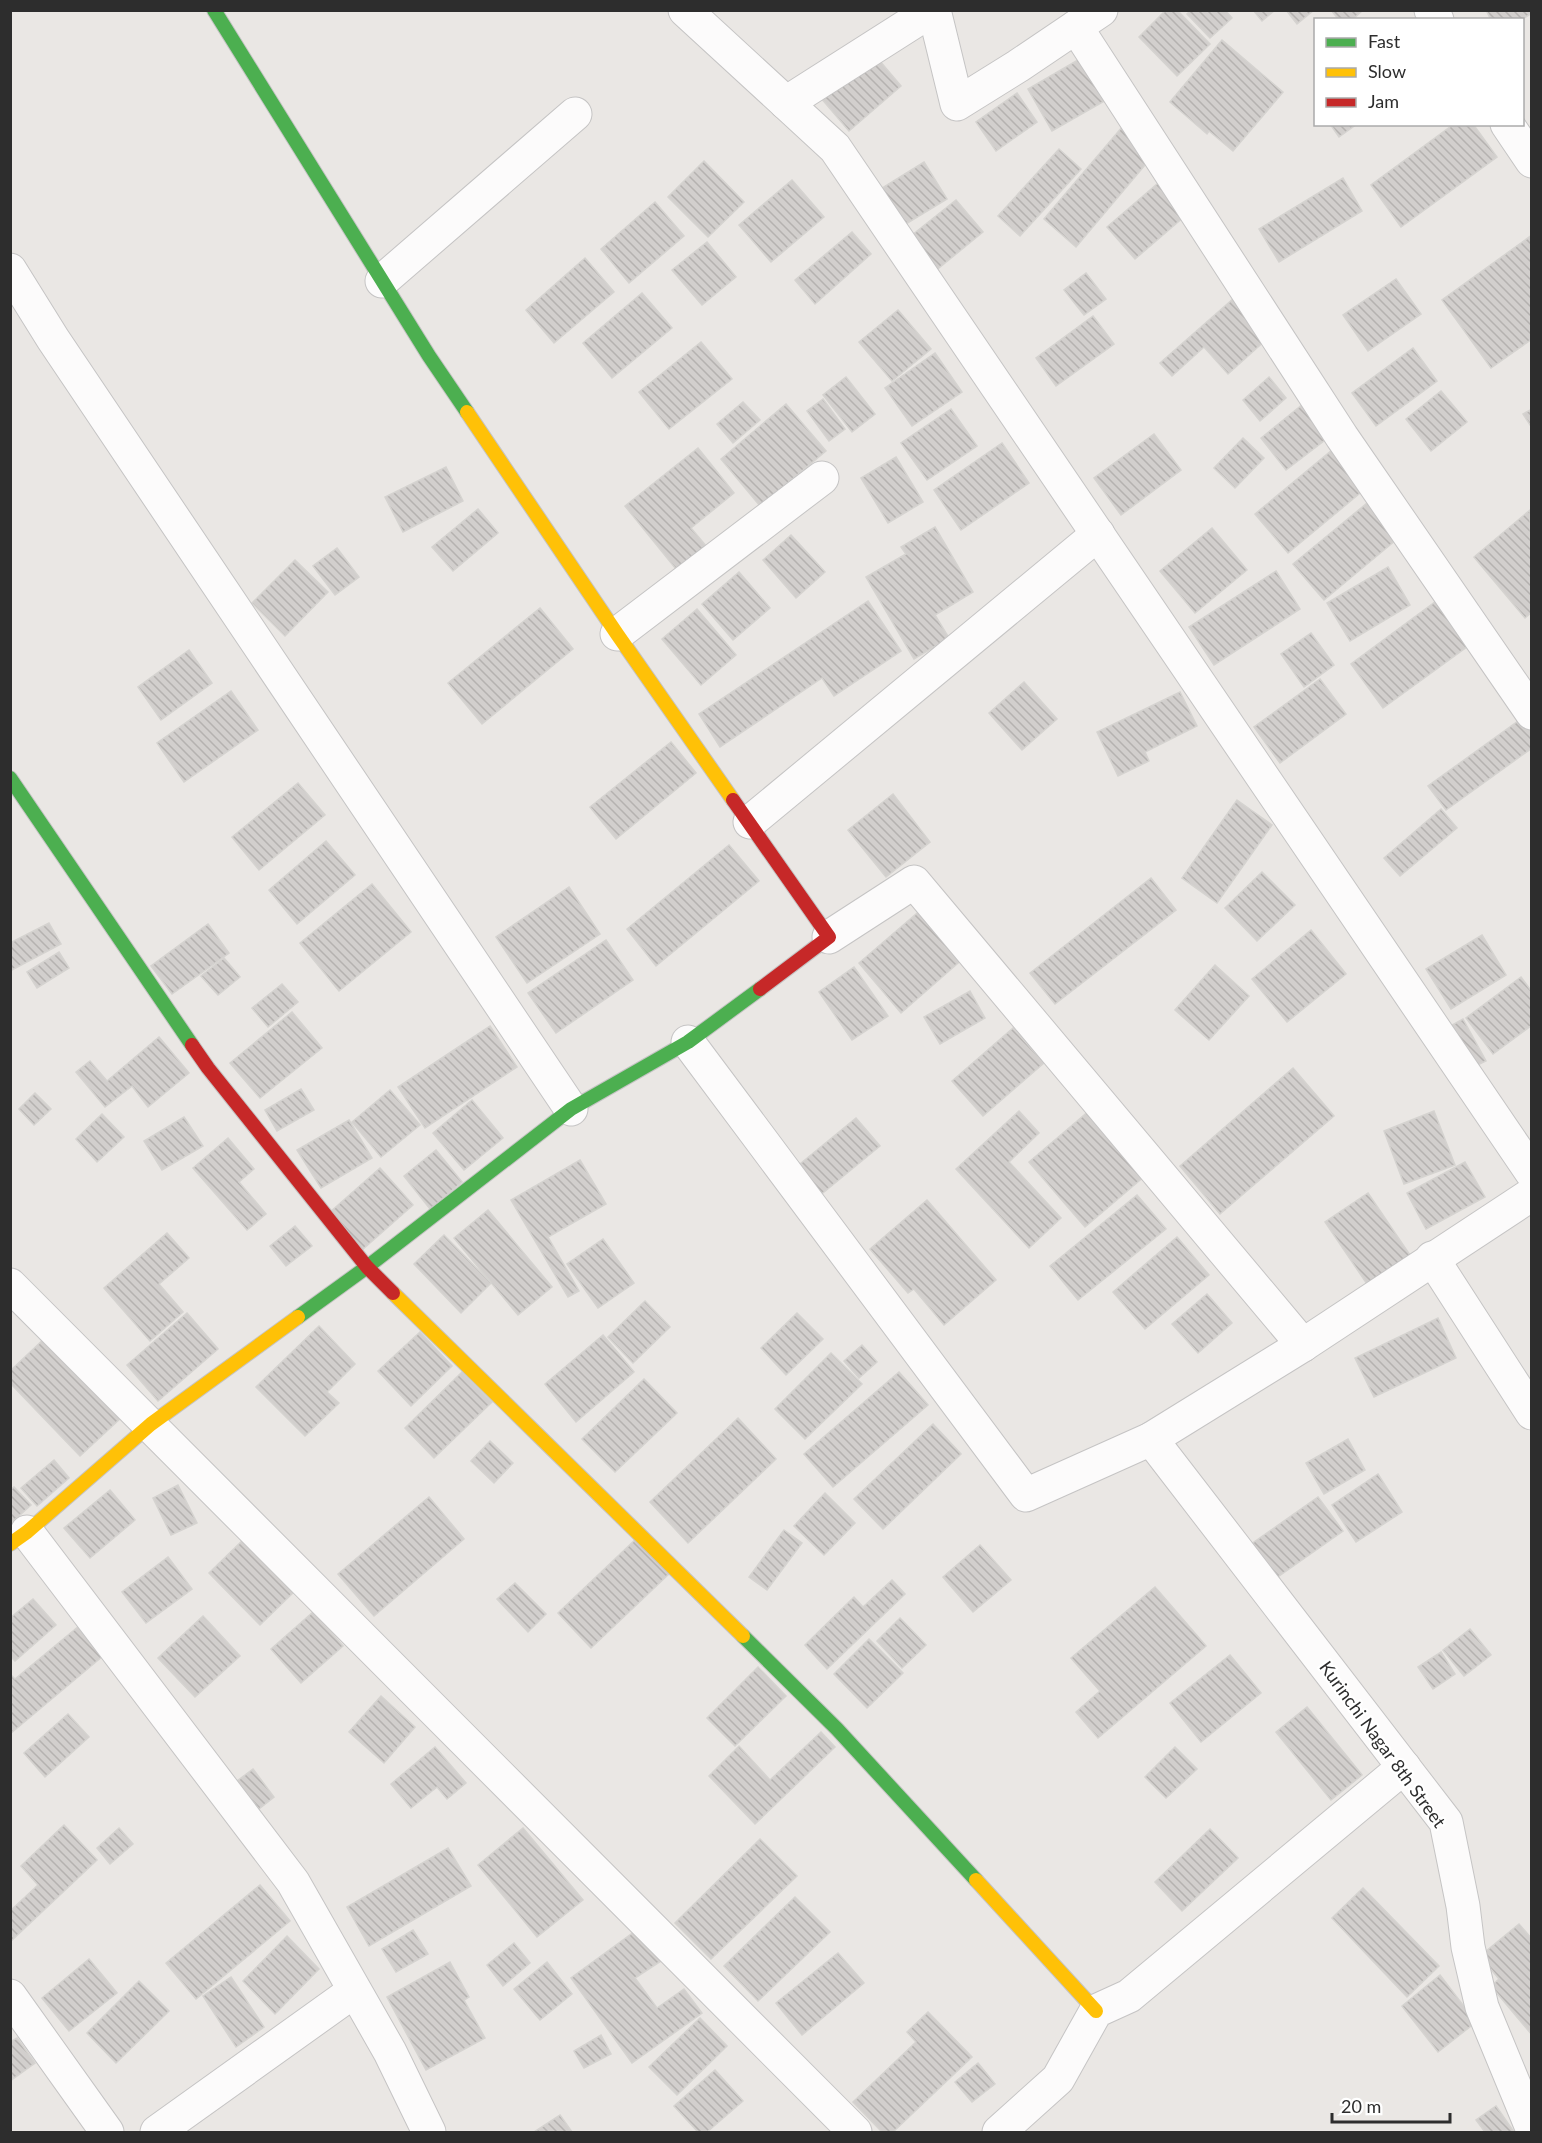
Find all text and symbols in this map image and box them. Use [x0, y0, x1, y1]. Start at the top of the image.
legend [1314, 18, 1524, 126]
text: Fast [1368, 30, 1401, 52]
text: Slow [1368, 60, 1406, 82]
text: Jam [1368, 90, 1399, 112]
street label: Kurinchi Nagar 8th Street [1315, 1656, 1451, 1832]
scale bar [1332, 2086, 1450, 2124]
text: 20 m [1341, 2095, 1381, 2117]

